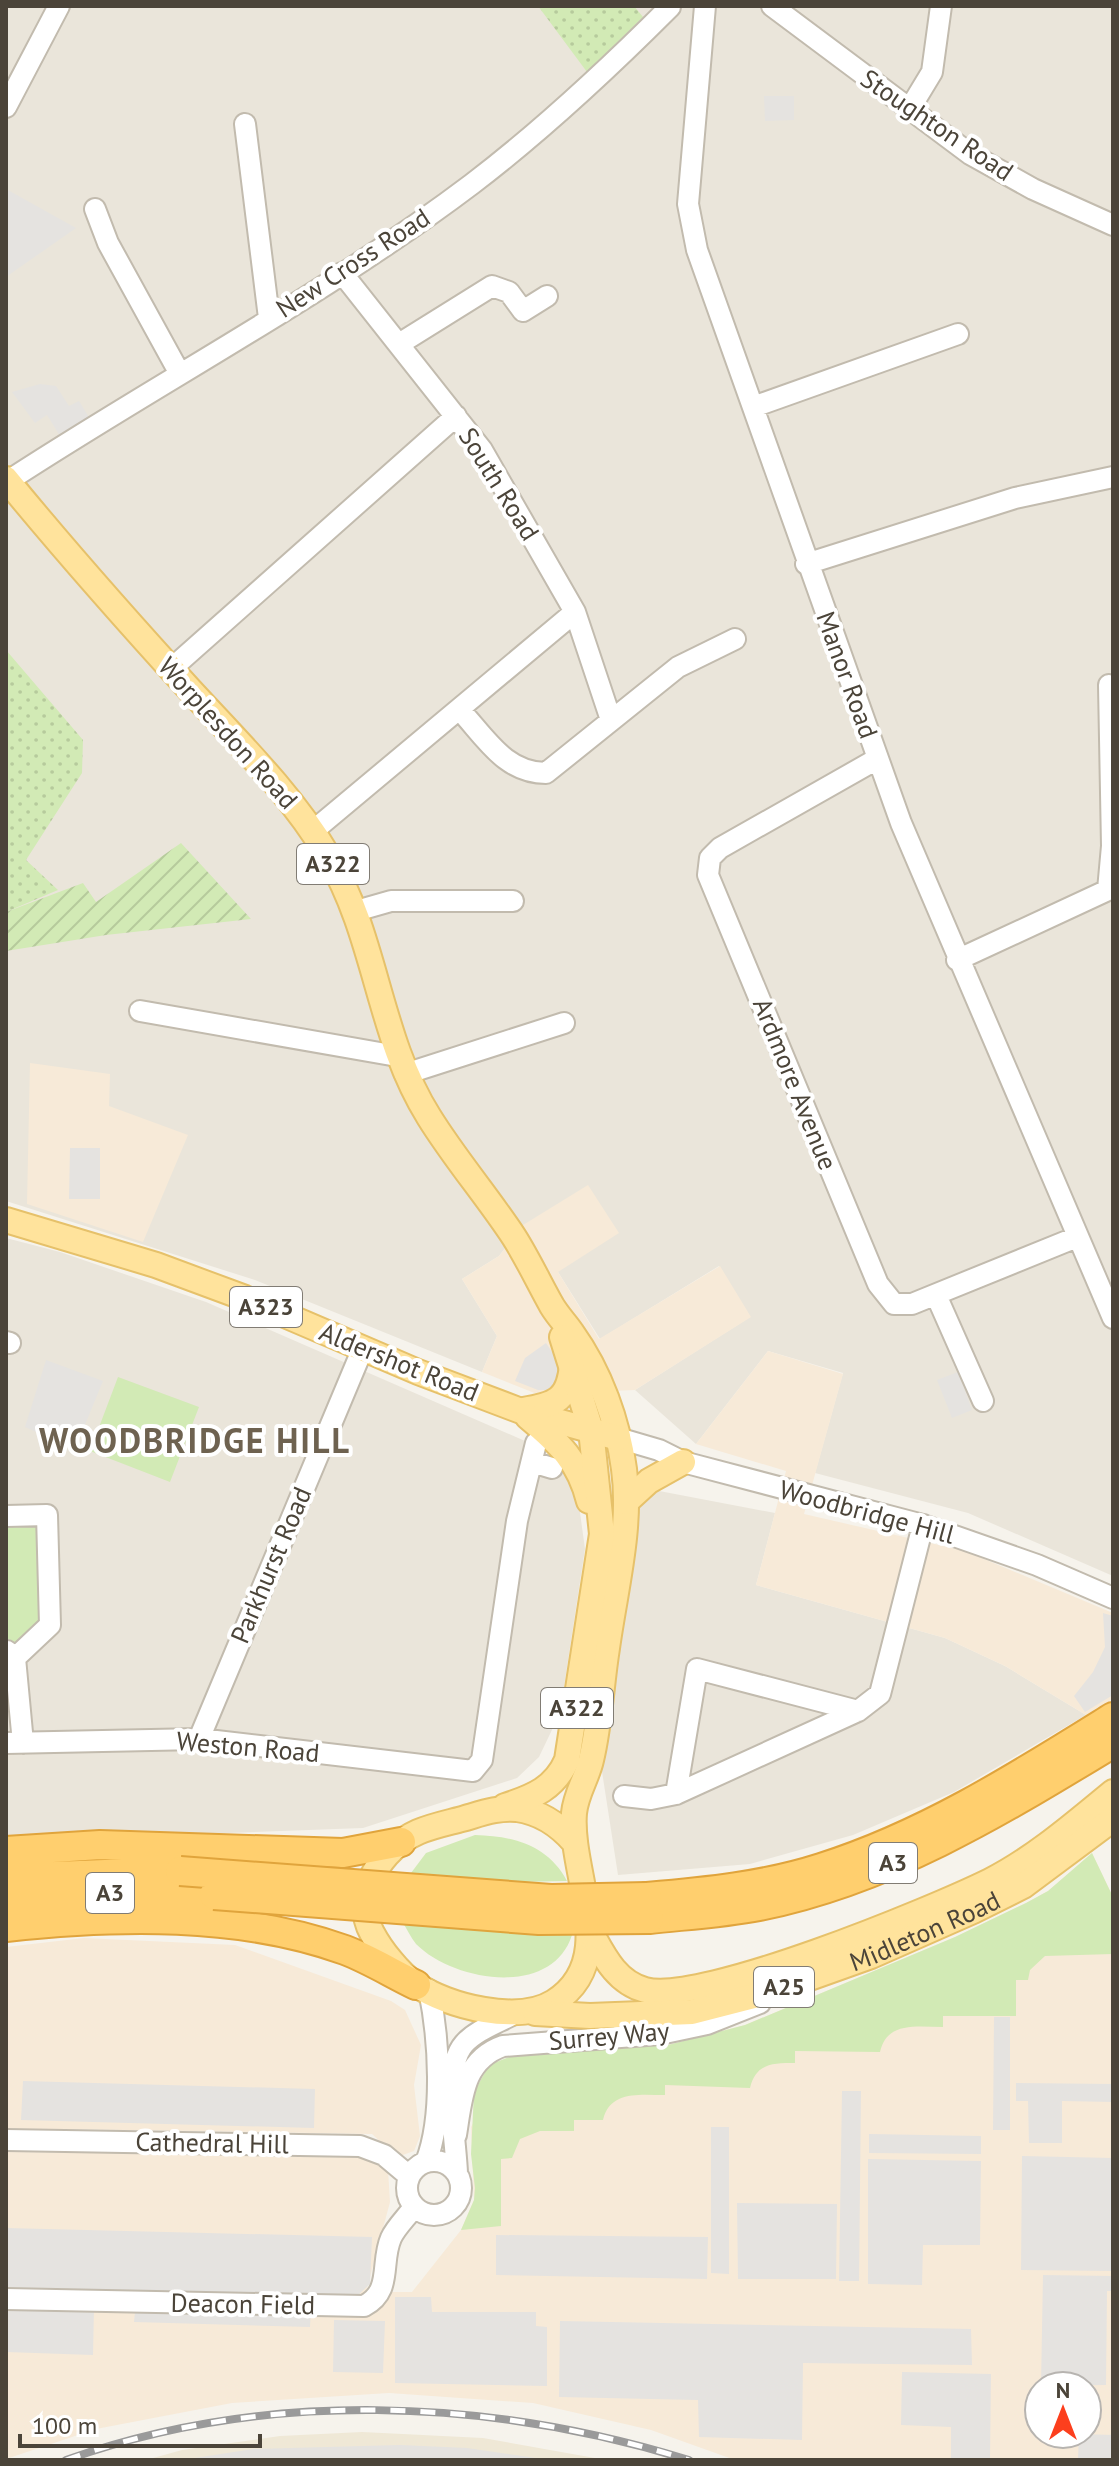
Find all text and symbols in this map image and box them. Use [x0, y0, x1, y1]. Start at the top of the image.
street label: Stoughton Road [855, 61, 1020, 188]
street label: New Cross Road [270, 201, 436, 325]
street label: South Road [452, 421, 547, 546]
street label: Manor Road [809, 607, 886, 743]
street label: Worplesdon Road [151, 650, 305, 815]
road number: A322 [297, 844, 369, 884]
street label: Ardmore Avenue [746, 993, 845, 1175]
road number: A323 [230, 1287, 302, 1327]
street label: Aldershot Road [315, 1315, 484, 1408]
district label: WOODBRIDGE HILL [39, 1418, 351, 1462]
street label: Woodbridge Hill [776, 1472, 959, 1551]
street label: Parkhurst Road [223, 1482, 318, 1648]
road number: A322 [541, 1688, 613, 1728]
street label: Weston Road [175, 1724, 321, 1769]
road number: A3 [869, 1843, 917, 1883]
road number: A3 [86, 1873, 134, 1913]
street label: Midleton Road [845, 1883, 1005, 1978]
road number: A25 [754, 1967, 814, 2007]
street label: Surrey Way [547, 2014, 671, 2057]
street label: Cathedral Hill [135, 2125, 289, 2160]
street label: Deacon Field [170, 2286, 316, 2321]
north arrow [1023, 2370, 1103, 2450]
text: N [1056, 2376, 1070, 2404]
scale bar [20, 2398, 260, 2448]
text: 100 m [32, 2410, 97, 2441]

